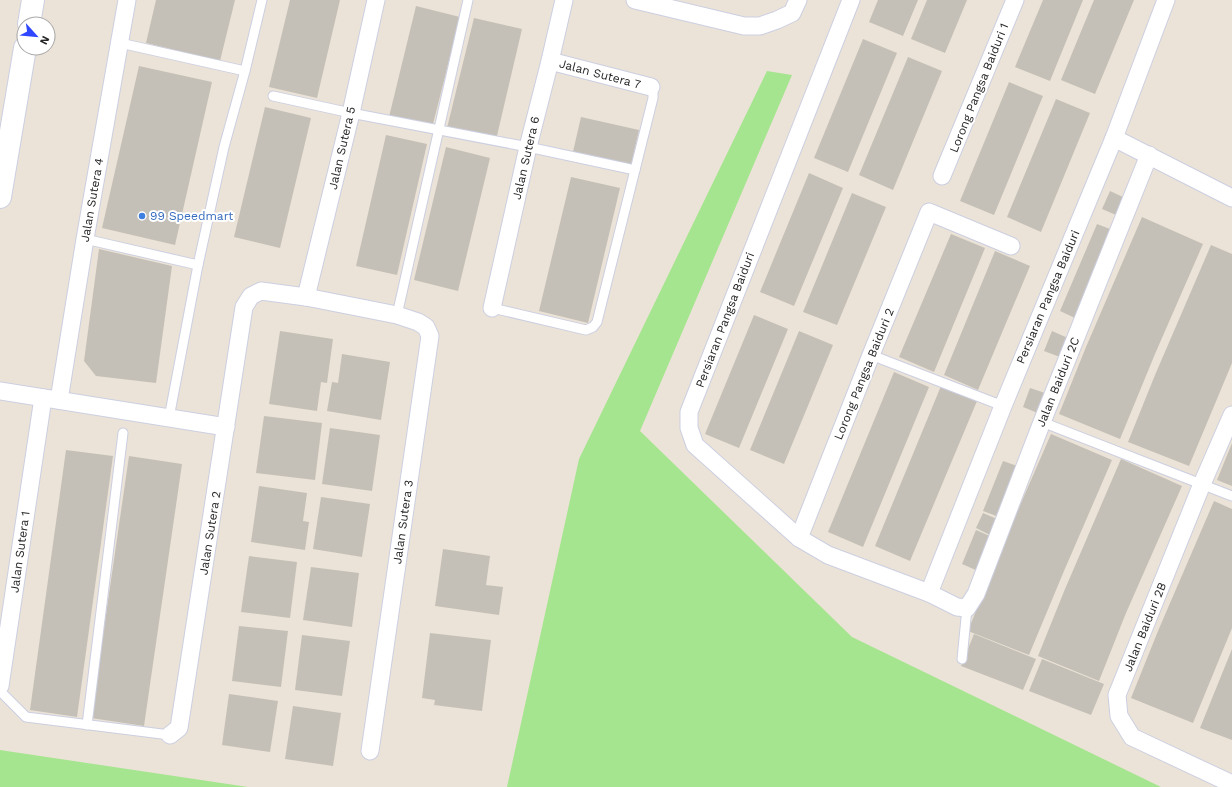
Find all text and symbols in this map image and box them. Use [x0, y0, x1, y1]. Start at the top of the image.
north arrow [16, 16, 56, 56]
street label: Lorong Pangsa Baiduri 1 [947, 21, 1011, 155]
text: N [37, 34, 52, 47]
street label: Jalan Sutera 7 [558, 56, 643, 92]
street label: Jalan Sutera 5 [326, 105, 358, 191]
street label: Jalan Sutera 6 [510, 115, 542, 201]
street label: Jalan Sutera 4 [78, 157, 106, 243]
place label: 99 Speedmart [150, 209, 233, 223]
marker: 99 Speedmart [137, 211, 147, 221]
street label: Persiaran Pangsa Baiduri [1013, 228, 1083, 366]
street label: Persiaran Pangsa Baiduri [693, 250, 757, 390]
street label: Lorong Pangsa Baiduri 2 [831, 306, 897, 442]
street label: Jalan Baiduri 2C [1034, 335, 1082, 429]
street label: Jalan Sutera 3 [390, 479, 416, 565]
street label: Jalan Sutera 2 [196, 490, 224, 576]
street label: Jalan Sutera 1 [7, 510, 33, 594]
street label: Jalan Baiduri 2B [1121, 580, 1169, 674]

